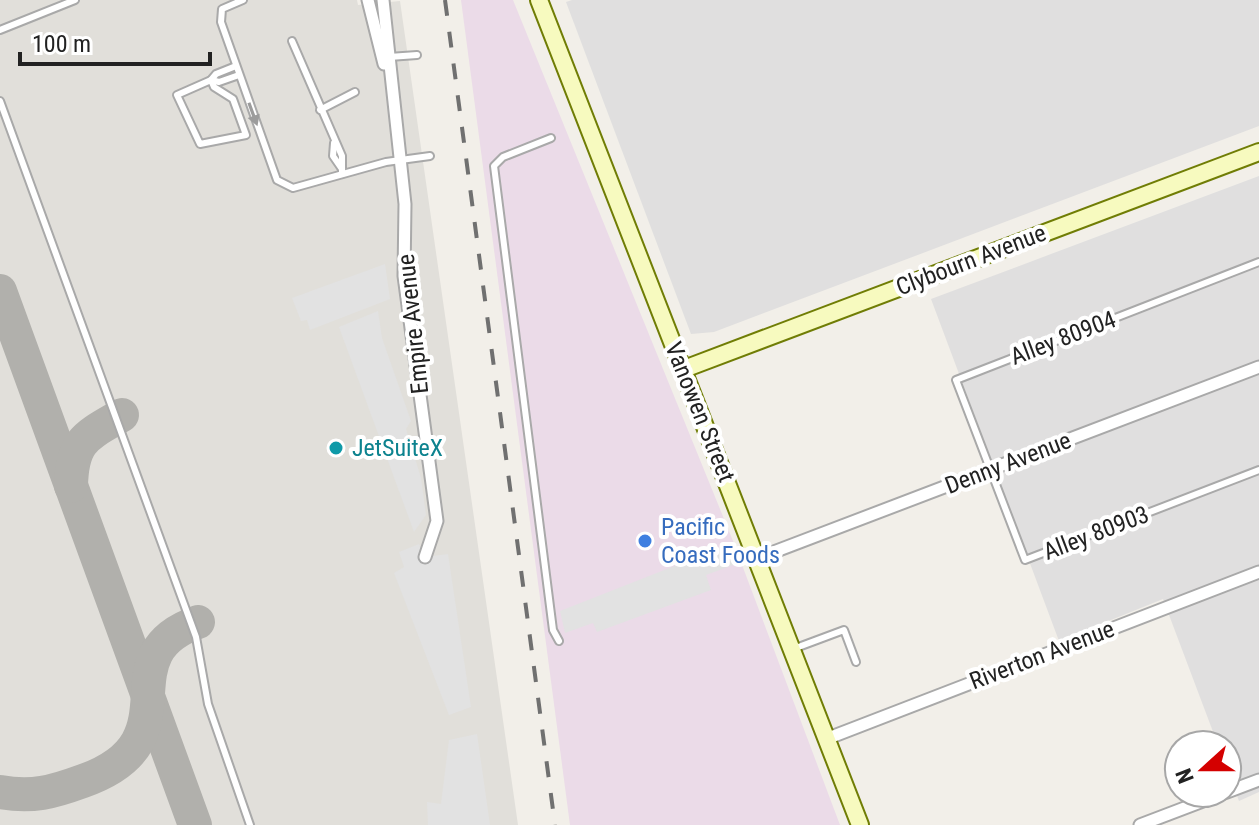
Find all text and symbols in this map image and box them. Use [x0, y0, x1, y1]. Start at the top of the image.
scale bar [20, 16, 210, 66]
text: 100 m [32, 30, 91, 58]
one-way arrow [248, 102, 260, 126]
street label: Clybourn Avenue [892, 219, 1050, 301]
street label: Empire Avenue [392, 253, 434, 395]
street label: Alley 80904 [1006, 305, 1120, 371]
street label: Vanowen Street [659, 338, 741, 486]
street label: Denny Avenue [941, 426, 1075, 500]
place label: JetSuiteX [352, 434, 443, 462]
marker: JetSuiteX [327, 439, 345, 457]
street label: Alley 80903 [1039, 500, 1153, 566]
place label: Pacific Coast Foods [661, 513, 780, 569]
marker: Pacific Coast Foods [636, 532, 654, 550]
street label: Riverton Avenue [966, 615, 1118, 695]
north arrow [1163, 729, 1243, 809]
text: N [1171, 765, 1199, 787]

